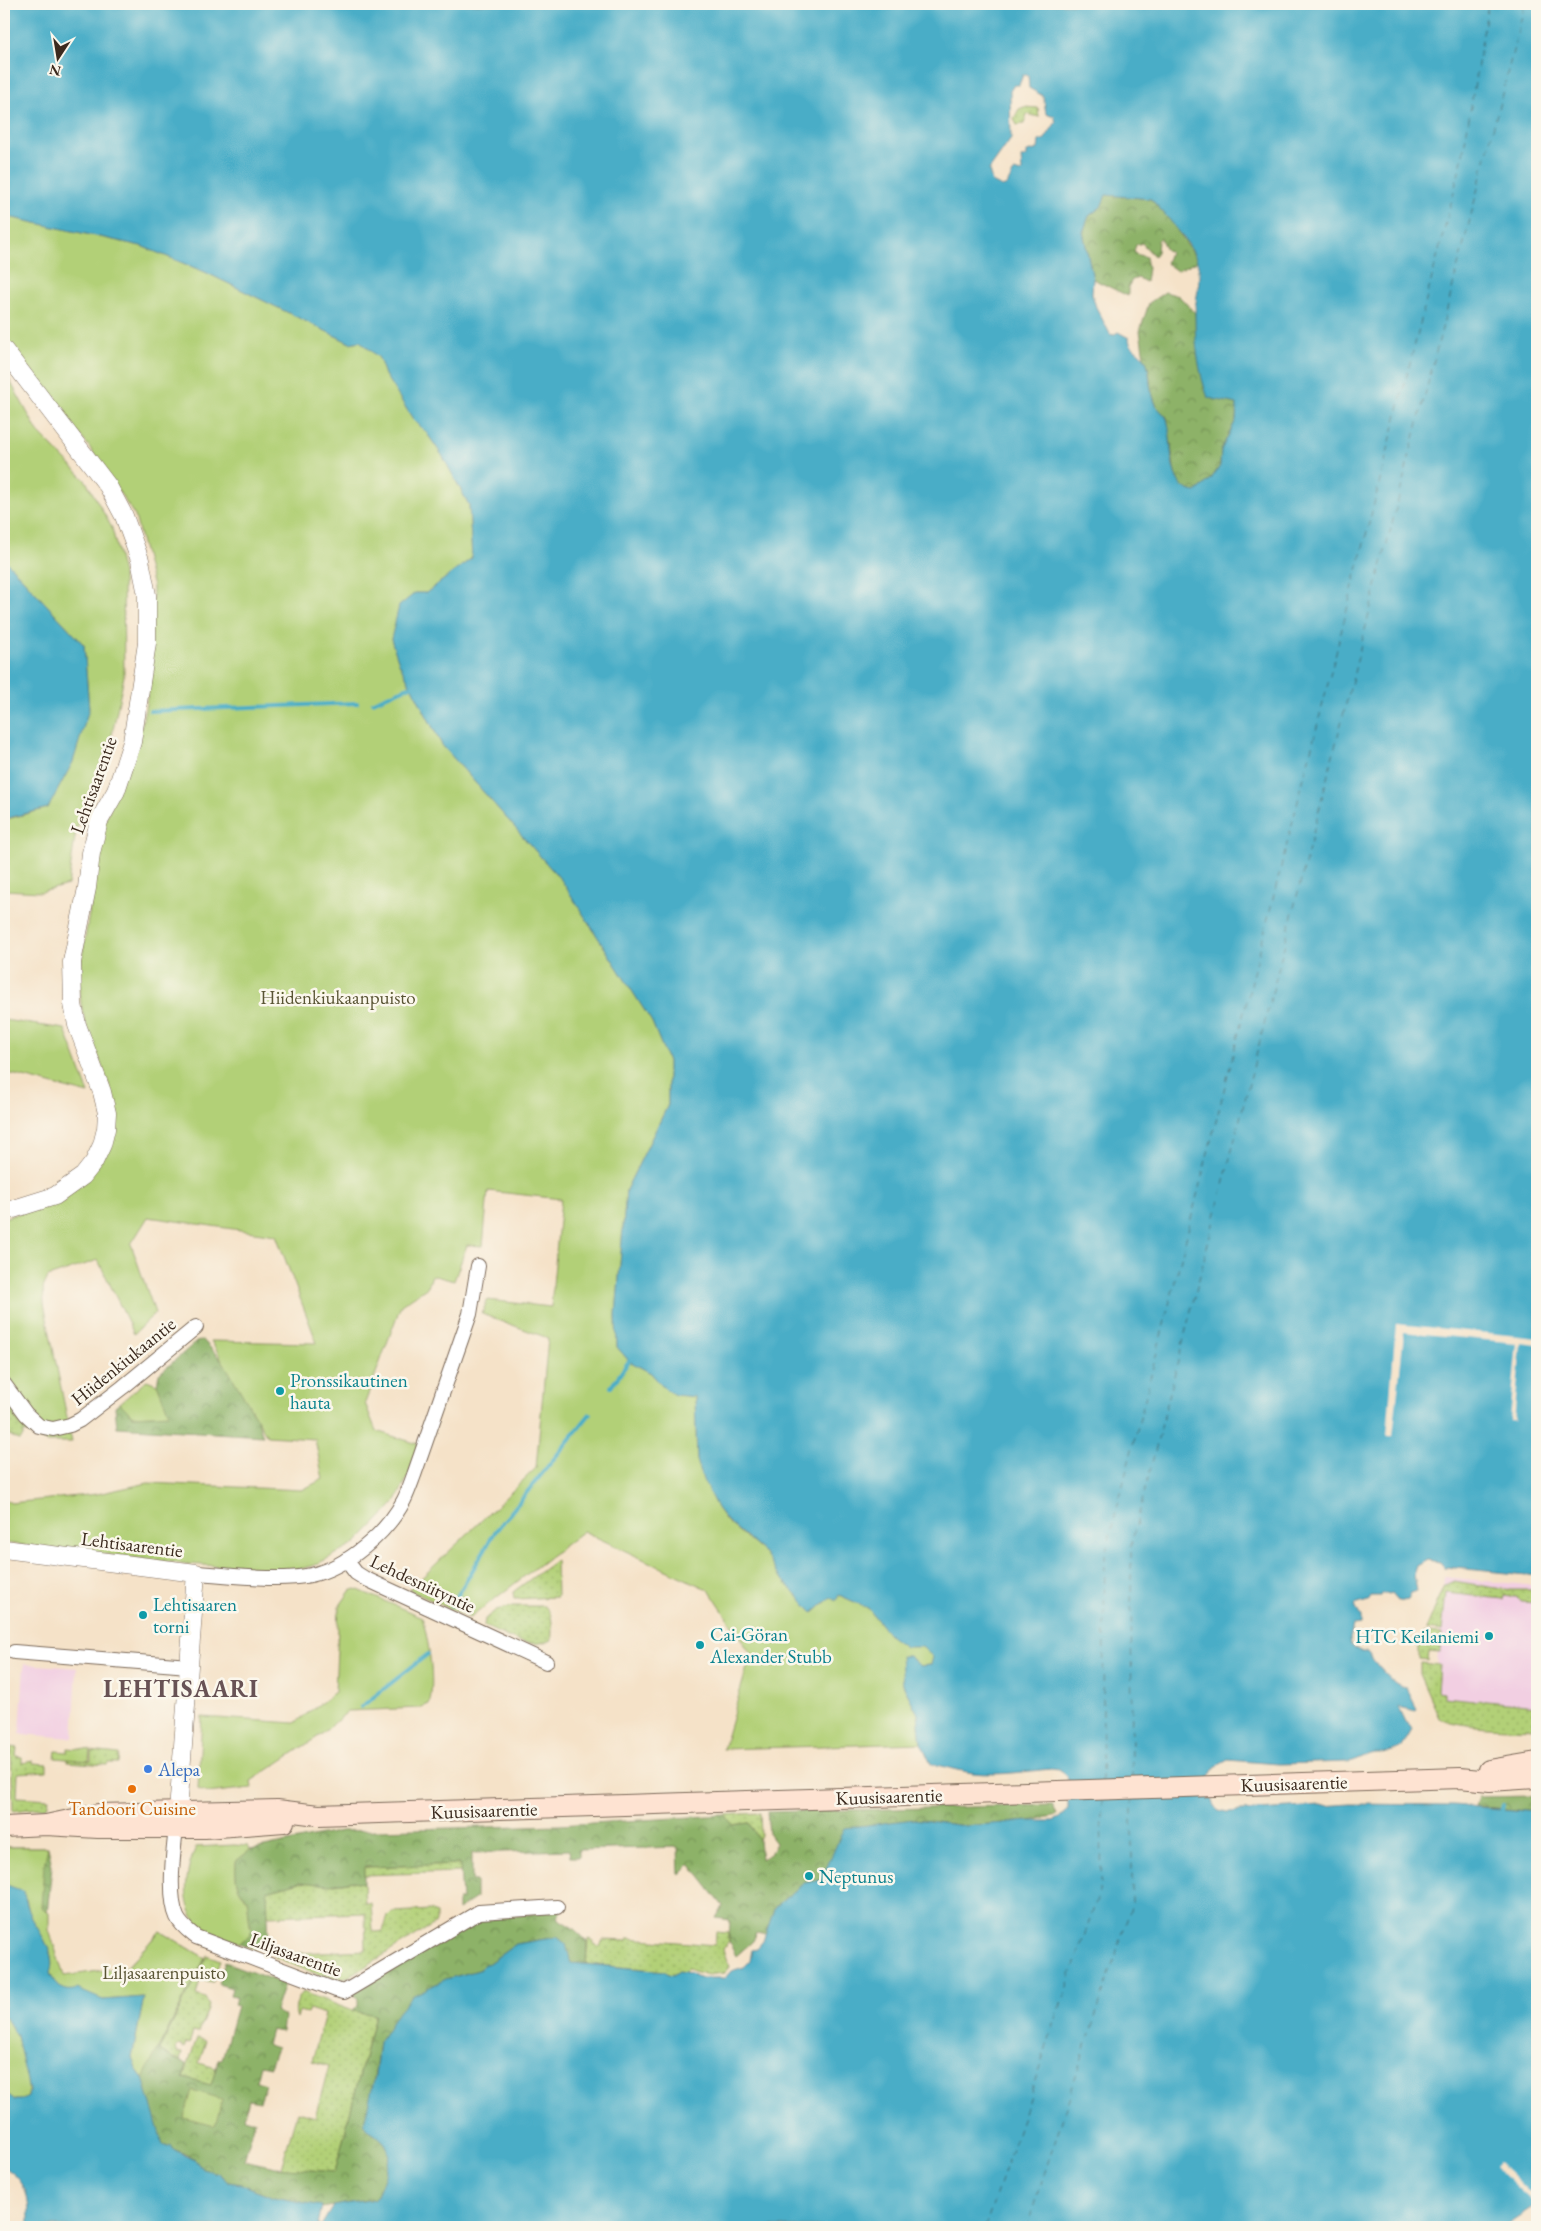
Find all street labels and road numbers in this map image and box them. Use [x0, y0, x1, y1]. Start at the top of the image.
street label: Lehtisaarentie [64, 733, 123, 837]
street label: Hiidenkiukaantie [66, 1312, 181, 1411]
street label: Lehtisaarentie [80, 1526, 184, 1563]
street label: Lehdesniityntie [366, 1548, 479, 1619]
street label: Kuusisaarentie [1240, 1769, 1348, 1798]
street label: Kuusisaarentie [835, 1782, 943, 1811]
street label: Kuusisaarentie [430, 1796, 538, 1825]
street label: Liljasaarentie [247, 1926, 345, 1983]

